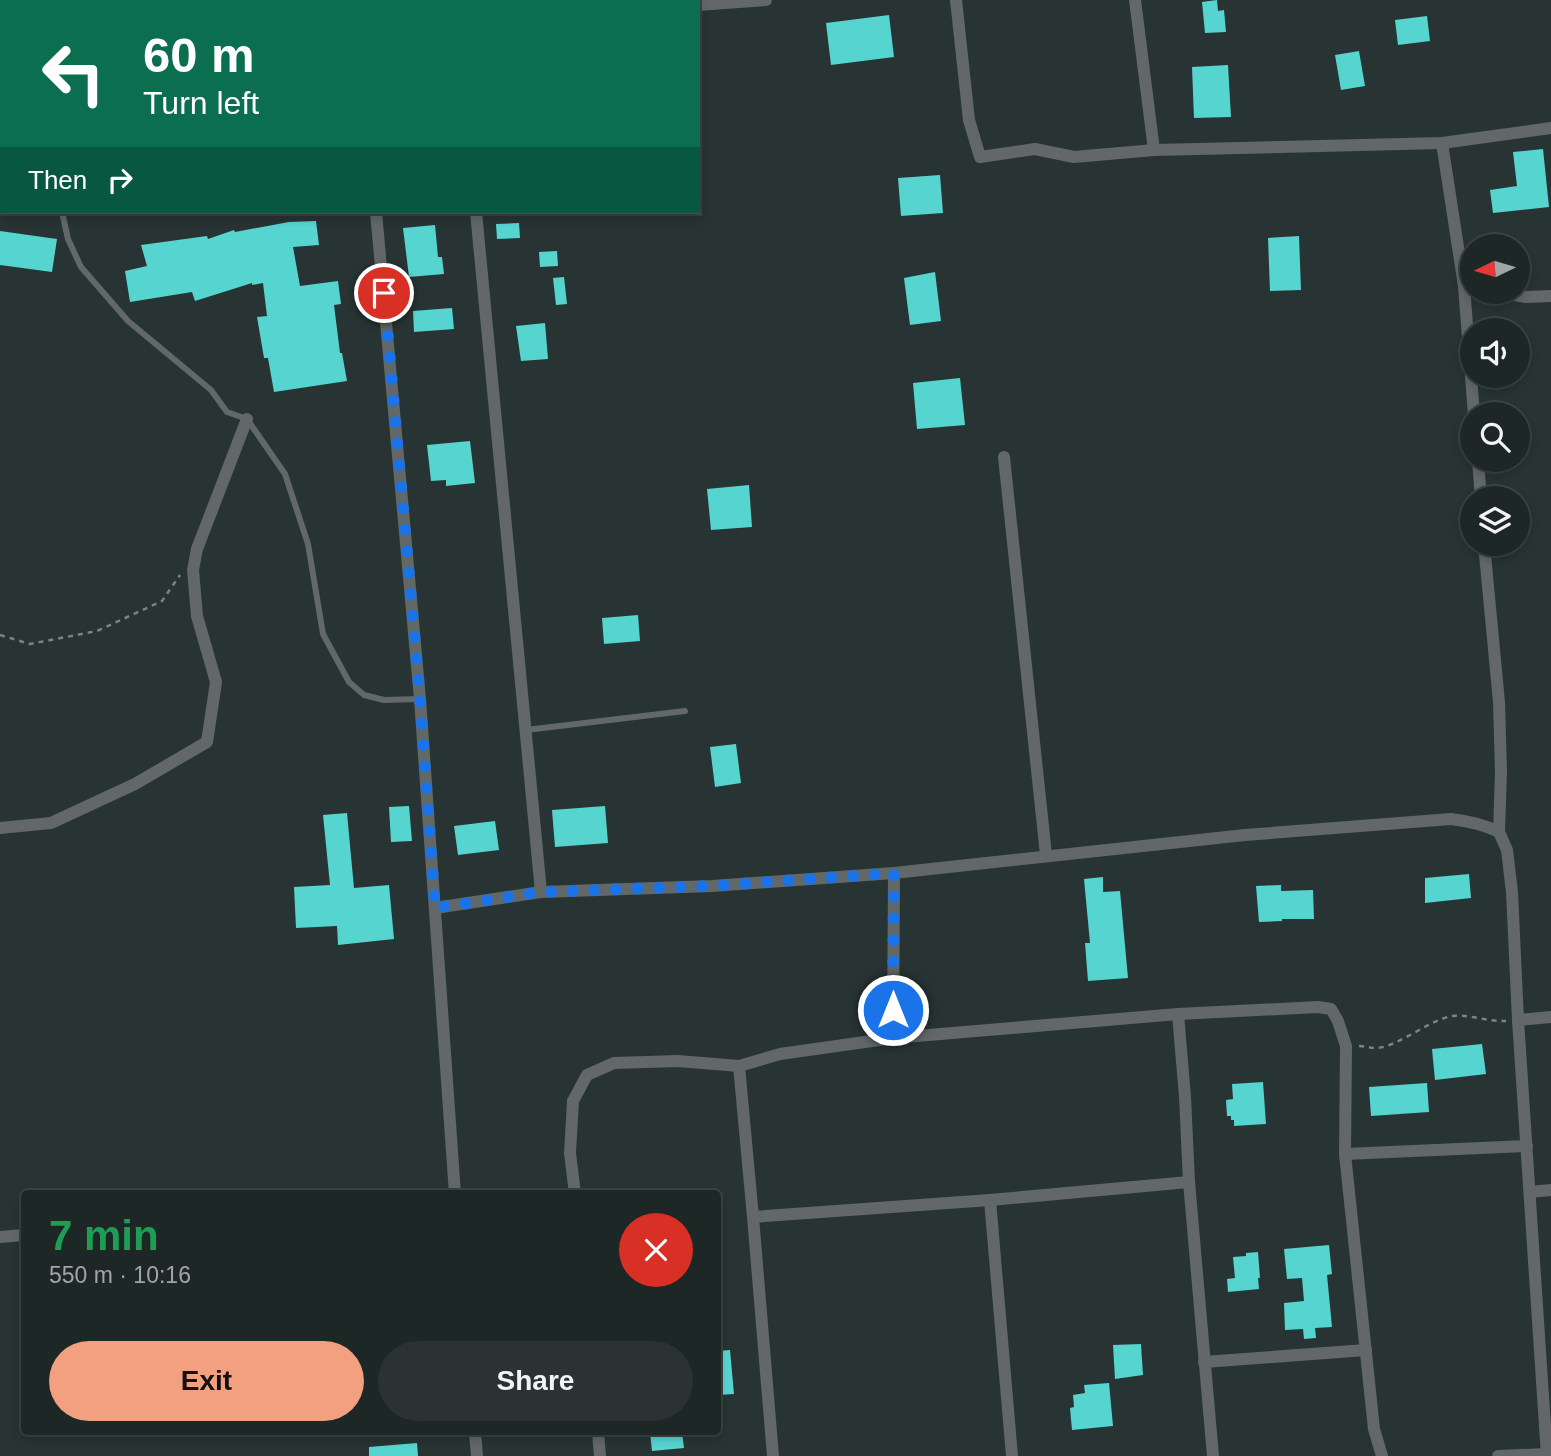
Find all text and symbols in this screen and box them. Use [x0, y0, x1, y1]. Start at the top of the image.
icon: left [28, 28, 119, 119]
text: 60 m [143, 28, 255, 82]
text: Turn left [143, 85, 259, 121]
icon: right [101, 161, 139, 199]
text: Then [28, 165, 87, 195]
north arrow [1460, 234, 1530, 304]
map controls [1460, 234, 1530, 556]
pin [354, 263, 414, 323]
icon: arrive [365, 274, 403, 312]
button: sound [1460, 318, 1530, 388]
button: search [1460, 402, 1530, 472]
button: layers [1460, 486, 1530, 556]
position arrow [856, 973, 930, 1047]
text: 7 min [49, 1212, 159, 1259]
button: close [619, 1213, 693, 1287]
text: 550 m · 10:16 [49, 1262, 191, 1288]
button: Exit [49, 1341, 364, 1421]
button: Share [378, 1341, 693, 1421]

